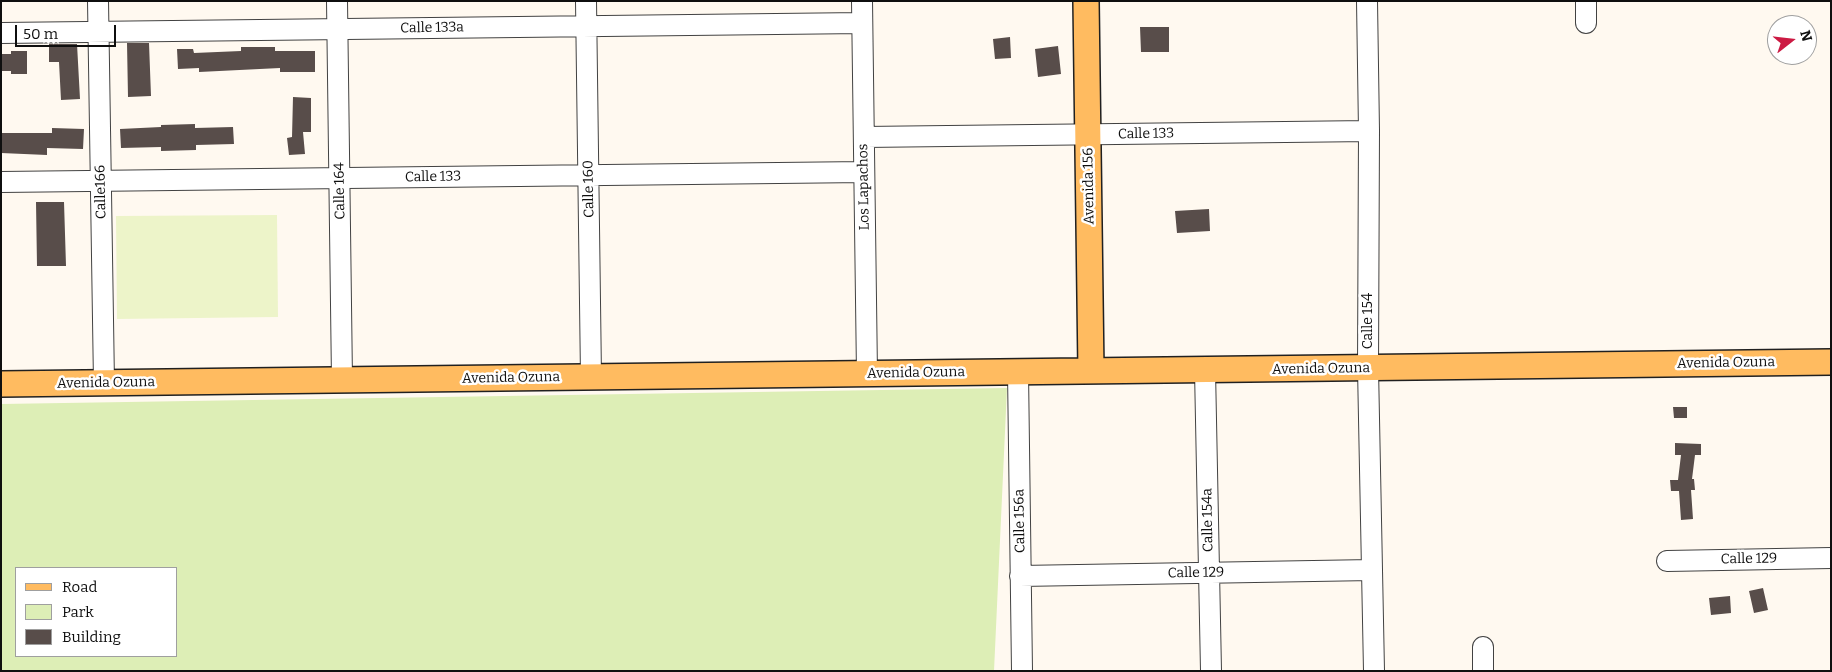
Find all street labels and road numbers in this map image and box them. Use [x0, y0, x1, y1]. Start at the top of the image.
street label: Calle 133a [400, 19, 464, 37]
street label: Calle 133 [1118, 125, 1174, 143]
street label: Los Lapachos [855, 144, 873, 230]
street label: Avenida 156 [1080, 147, 1098, 225]
street label: Calle 160 [580, 160, 598, 218]
street label: Calle 164 [331, 162, 349, 220]
street label: Calle166 [92, 165, 110, 219]
street label: Calle 133 [405, 168, 461, 186]
street label: Calle 154 [1360, 293, 1376, 349]
street label: Avenida Ozuna [1677, 354, 1775, 372]
street label: Avenida Ozuna [1272, 360, 1370, 378]
street label: Avenida Ozuna [867, 364, 965, 382]
street label: Avenida Ozuna [462, 369, 560, 387]
street label: Avenida Ozuna [57, 374, 155, 392]
street label: Calle 154a [1199, 488, 1217, 552]
street label: Calle 156a [1011, 489, 1029, 553]
street label: Calle 129 [1721, 550, 1777, 568]
street label: Calle 129 [1168, 564, 1224, 582]

